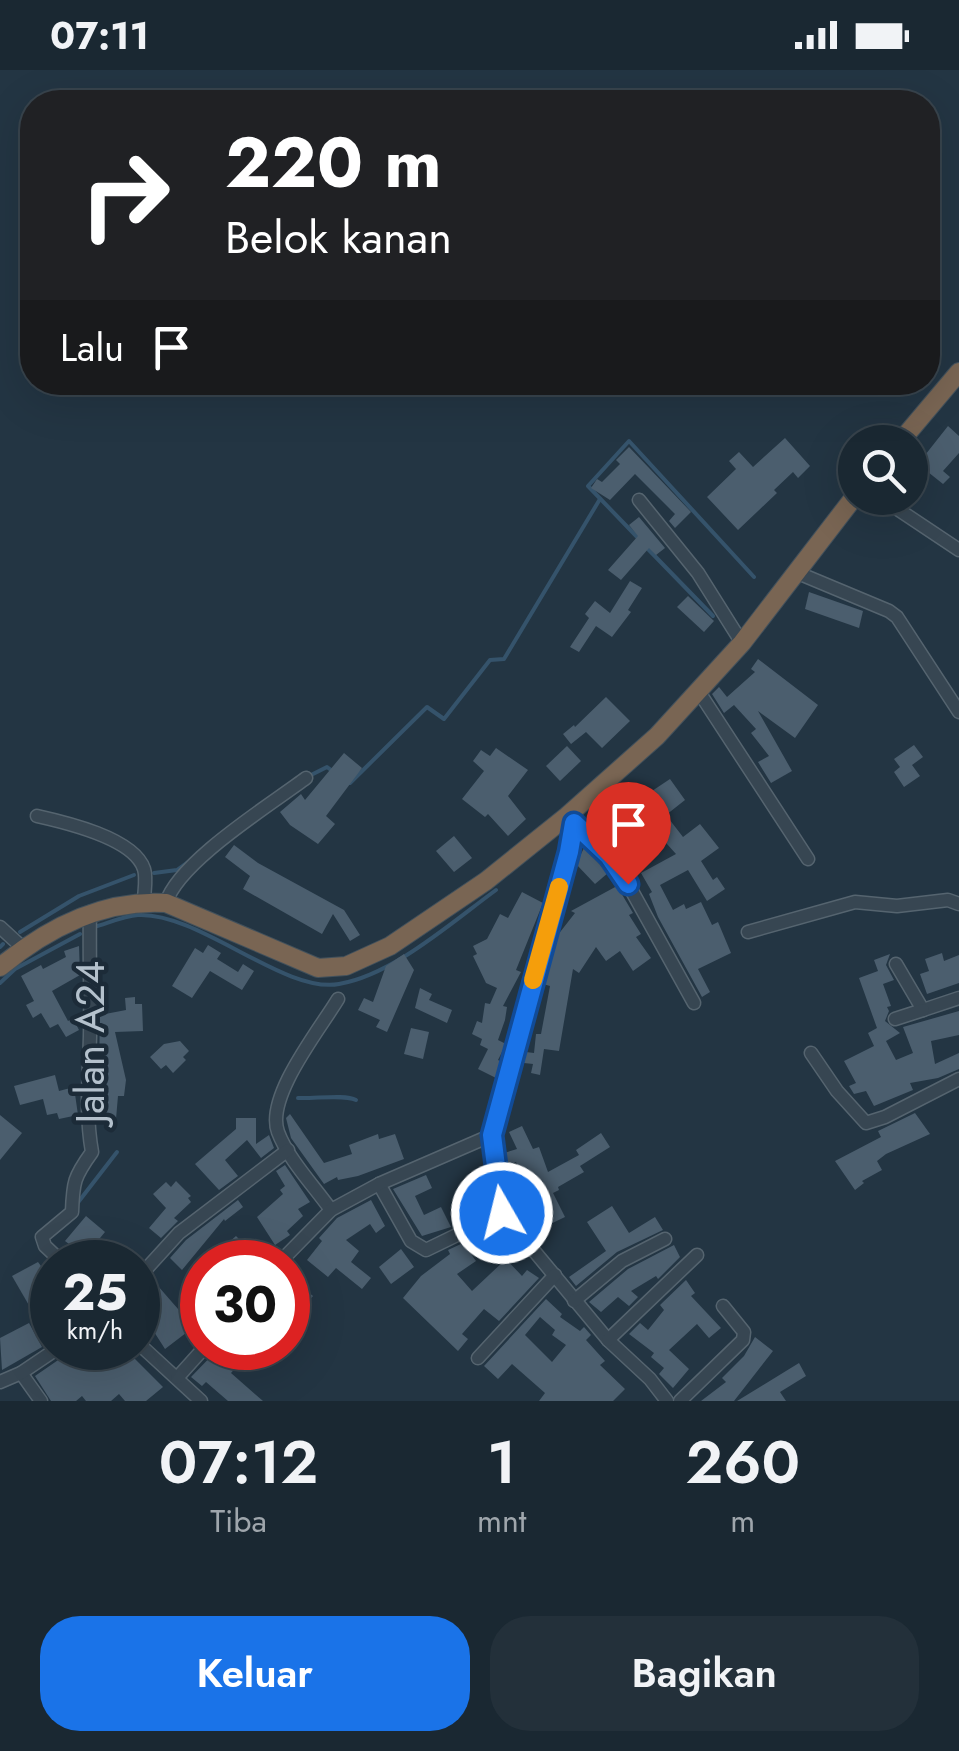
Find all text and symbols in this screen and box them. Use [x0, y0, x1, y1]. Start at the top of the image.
text: 07:11 [50, 8, 149, 63]
text: 220 m [225, 112, 442, 213]
icon: right [60, 130, 190, 260]
text: Belok kanan [225, 205, 452, 270]
text: Lalu [60, 320, 124, 375]
icon: arrive [144, 320, 199, 375]
map controls [838, 425, 928, 515]
button: search [838, 425, 928, 515]
pin [586, 782, 671, 885]
icon: arrive [601, 797, 656, 852]
street label: Jalan A24 [61, 961, 119, 1128]
position arrow [450, 1161, 554, 1265]
speed limit sign: 30 [180, 1240, 310, 1370]
text: 25 [62, 1256, 128, 1329]
text: km/h [67, 1312, 123, 1348]
text: 07:12 [159, 1419, 318, 1506]
text: 1 [487, 1419, 517, 1506]
text: 260 [685, 1419, 800, 1506]
text: Tiba [210, 1498, 267, 1544]
text: mnt [477, 1498, 527, 1544]
text: m [730, 1498, 755, 1544]
button: Keluar [40, 1616, 470, 1731]
button: Bagikan [490, 1616, 919, 1731]

